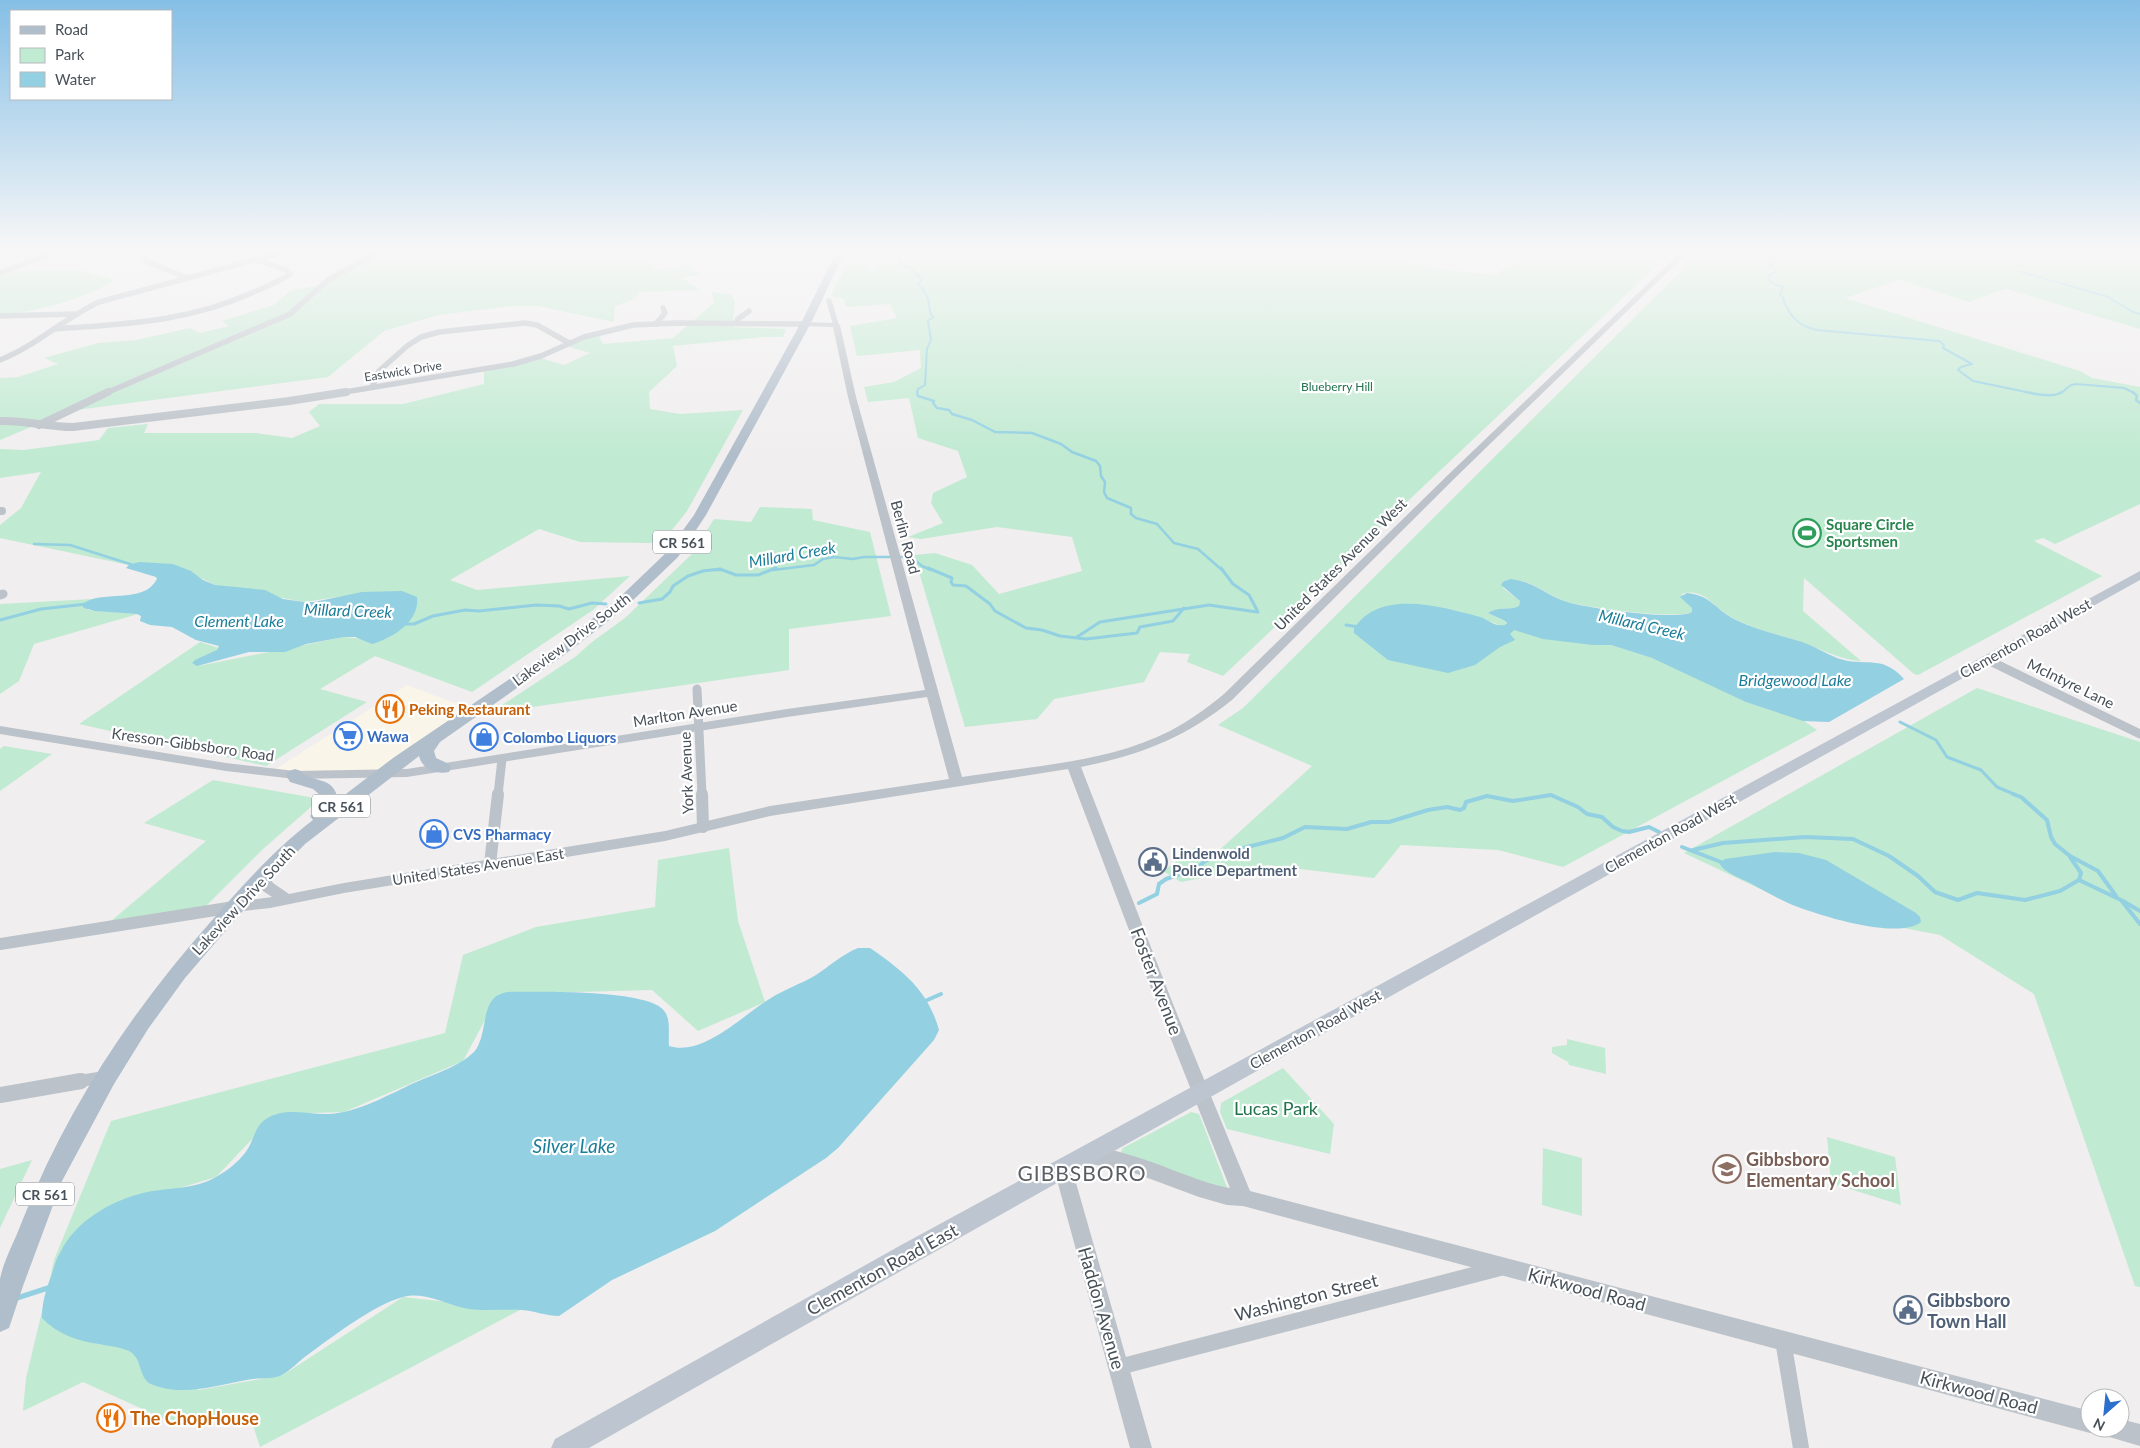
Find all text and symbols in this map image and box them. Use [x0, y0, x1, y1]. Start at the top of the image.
legend [10, 10, 172, 100]
text: Road [55, 20, 88, 38]
text: Park [55, 45, 85, 63]
text: Water [55, 70, 96, 88]
street label: Eastwick Drive [363, 357, 443, 385]
park label: Blueberry Hill [1301, 379, 1373, 394]
street label: United States Avenue West [1270, 494, 1410, 634]
street label: Berlin Road [888, 498, 924, 576]
place label: Square Circle Sportsmen [1826, 515, 1914, 550]
sports icon: Square Circle Sportsmen [1792, 518, 1822, 548]
road number: CR 561 [653, 530, 711, 554]
water label: Millard Creek [747, 537, 837, 571]
street label: Lakeview Drive South [509, 589, 633, 689]
street label: Clementon Road West [1956, 594, 2094, 682]
water label: Millard Creek [304, 599, 393, 621]
water label: Millard Creek [1597, 605, 1687, 643]
water label: Clement Lake [194, 611, 284, 630]
street label: McIntyre Lane [2025, 654, 2118, 712]
water label: Bridgewood Lake [1739, 670, 1852, 689]
restaurant icon: Peking Restaurant [375, 694, 405, 724]
street label: Marlton Avenue [632, 696, 739, 730]
place label: Peking Restaurant [409, 700, 531, 718]
supermarket icon: Wawa [333, 721, 363, 751]
shop icon: Colombo Liquors [469, 722, 499, 752]
street label: Kresson-Gibbsboro Road [111, 724, 275, 764]
place label: Wawa [367, 727, 409, 745]
place label: Colombo Liquors [503, 728, 617, 746]
street label: York Avenue [676, 731, 696, 814]
street label: Clementon Road West [1601, 789, 1739, 877]
road number: CR 561 [312, 794, 370, 818]
shop icon: CVS Pharmacy [419, 819, 449, 849]
place label: CVS Pharmacy [453, 825, 551, 843]
street label: Lakeview Drive South [188, 842, 298, 958]
street label: United States Avenue East [391, 843, 566, 888]
place label: Lindenwold Police Department [1172, 844, 1297, 879]
public building icon: Lindenwold Police Department [1138, 847, 1168, 877]
street label: Foster Avenue [1126, 924, 1188, 1038]
street label: Clementon Road West [1246, 985, 1384, 1073]
park label: Lucas Park [1234, 1097, 1319, 1119]
water label: Silver Lake [533, 1134, 615, 1157]
place label: Gibbsboro Elementary School [1746, 1148, 1895, 1191]
school or university icon: Gibbsboro Elementary School [1712, 1154, 1742, 1184]
district label: GIBBSBORO [1018, 1160, 1146, 1185]
road number: CR 561 [16, 1182, 74, 1206]
street label: Clementon Road East [803, 1218, 962, 1320]
street label: Haddon Avenue [1074, 1244, 1130, 1372]
street label: Kirkwood Road [1526, 1263, 1648, 1315]
street label: Washington Street [1232, 1268, 1380, 1325]
place label: Gibbsboro Town Hall [1927, 1289, 2010, 1332]
public building icon: Gibbsboro Town Hall [1893, 1295, 1923, 1325]
street label: Kirkwood Road [1918, 1366, 2040, 1418]
north arrow [2080, 1388, 2130, 1438]
restaurant icon: The ChopHouse [96, 1403, 126, 1433]
place label: The ChopHouse [130, 1407, 259, 1429]
text: N [2090, 1415, 2108, 1435]

